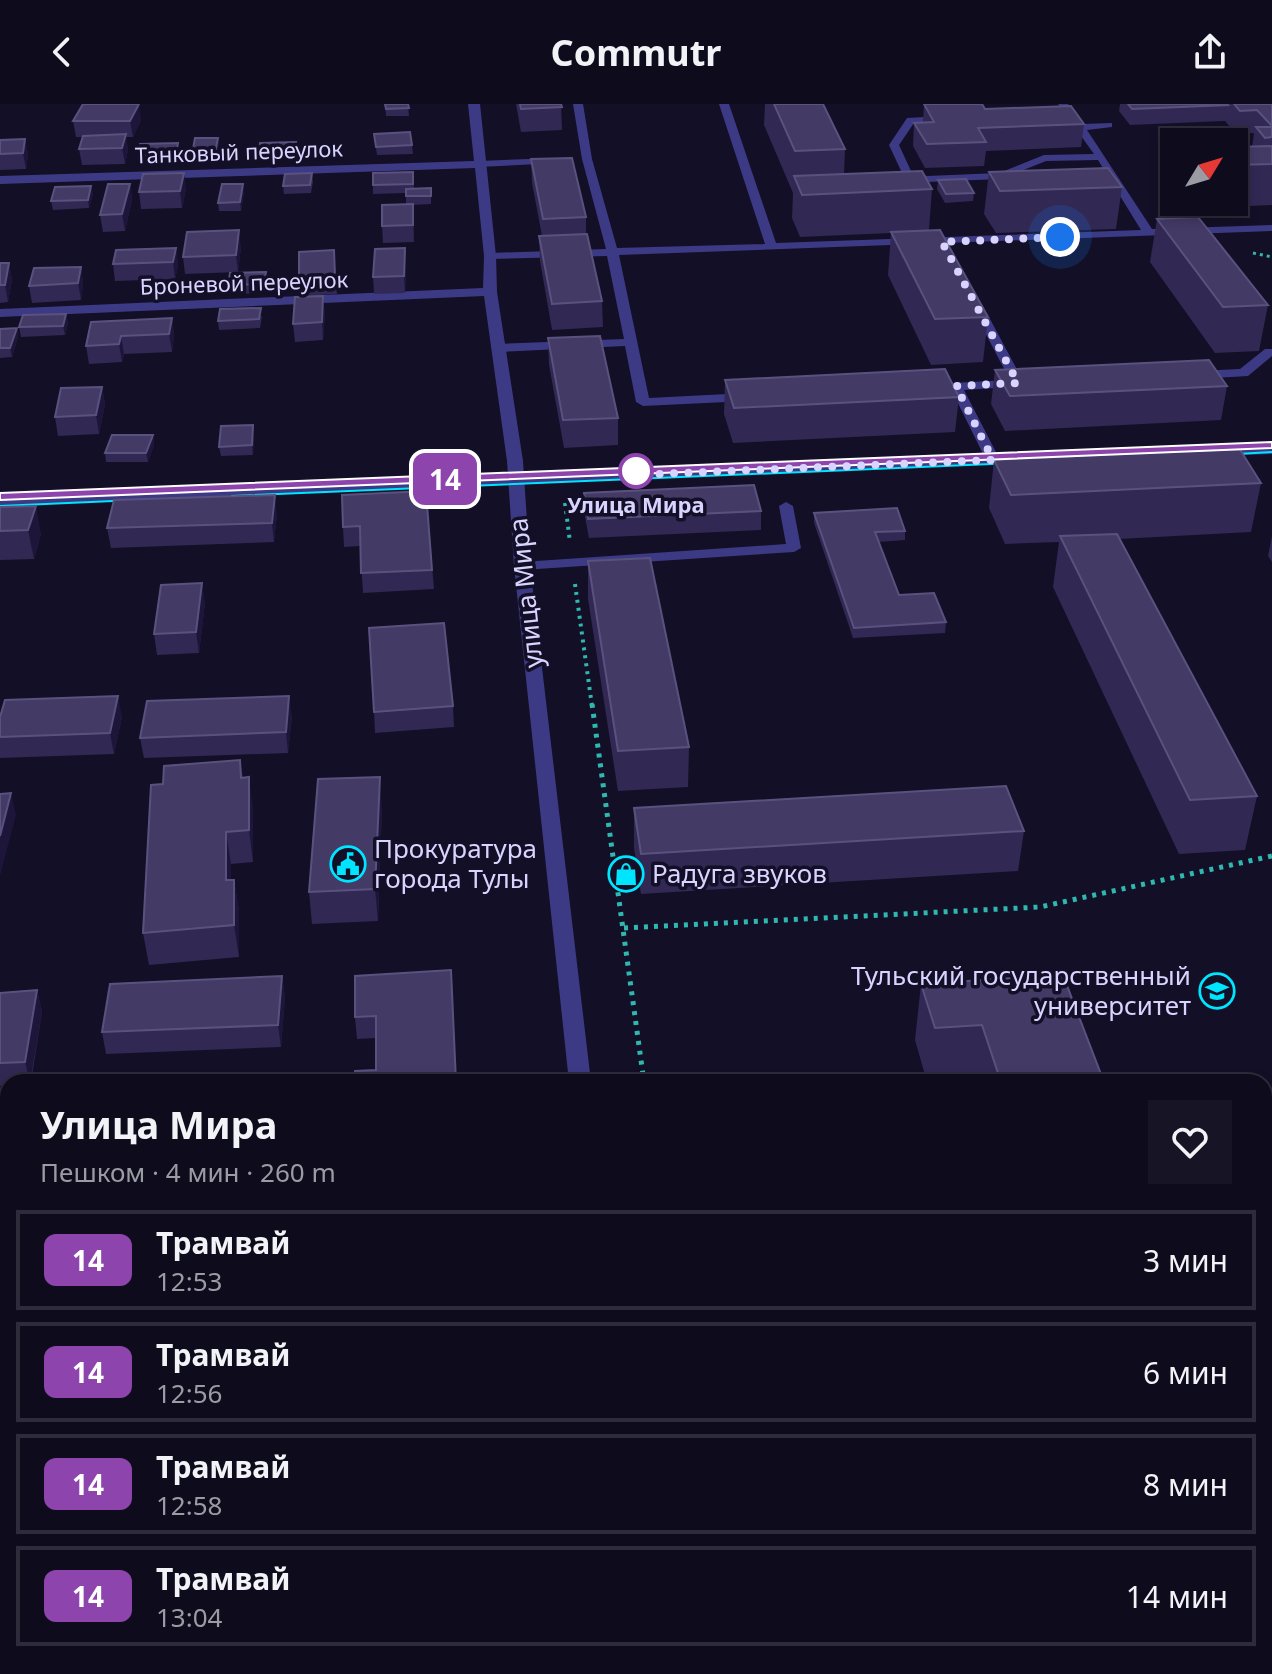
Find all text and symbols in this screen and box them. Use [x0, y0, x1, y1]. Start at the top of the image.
text: Commutr [551, 28, 721, 77]
icon: back [40, 30, 84, 74]
icon: share [1188, 30, 1232, 74]
north arrow [1160, 128, 1248, 216]
map controls [1160, 128, 1248, 216]
street label: Танковый переулок [135, 132, 344, 170]
your location [1040, 217, 1080, 257]
street label: Броневой переулок [139, 263, 349, 301]
line badge: 14 [409, 453, 481, 505]
marker: Улица Мира [619, 454, 653, 488]
text: 14 [429, 460, 461, 498]
place label: Улица Мира [567, 489, 705, 519]
street label: улица Мира [499, 516, 551, 670]
place label: Прокуратура города Тулы [374, 830, 537, 896]
public building icon: Прокуратура города Тулы [329, 845, 367, 883]
shop icon: Радуга звуков [607, 855, 645, 893]
place label: Радуга звуков [652, 855, 827, 891]
place label: Тульский государственный университет [851, 957, 1191, 1023]
school or university icon: Тульский государственный университет [1198, 972, 1236, 1010]
text: Улица Мира [40, 1098, 277, 1150]
button: heart [1148, 1100, 1232, 1184]
text: Пешком · 4 мин · 260 m [40, 1154, 336, 1190]
text: Трамвай [156, 1222, 290, 1263]
text: 3 мин [1143, 1240, 1228, 1281]
text: 14 [72, 1241, 104, 1279]
text: 12:53 [156, 1263, 222, 1299]
text: Трамвай [156, 1334, 290, 1375]
text: 6 мин [1143, 1352, 1228, 1393]
text: 14 [72, 1353, 104, 1391]
text: 12:56 [156, 1375, 222, 1411]
text: Трамвай [156, 1446, 290, 1487]
text: 8 мин [1143, 1464, 1228, 1505]
text: 14 [72, 1465, 104, 1503]
text: 12:58 [156, 1487, 222, 1523]
text: Трамвай [156, 1558, 290, 1599]
text: 14 мин [1126, 1576, 1228, 1617]
text: 14 [72, 1577, 104, 1615]
text: 13:04 [156, 1599, 222, 1635]

